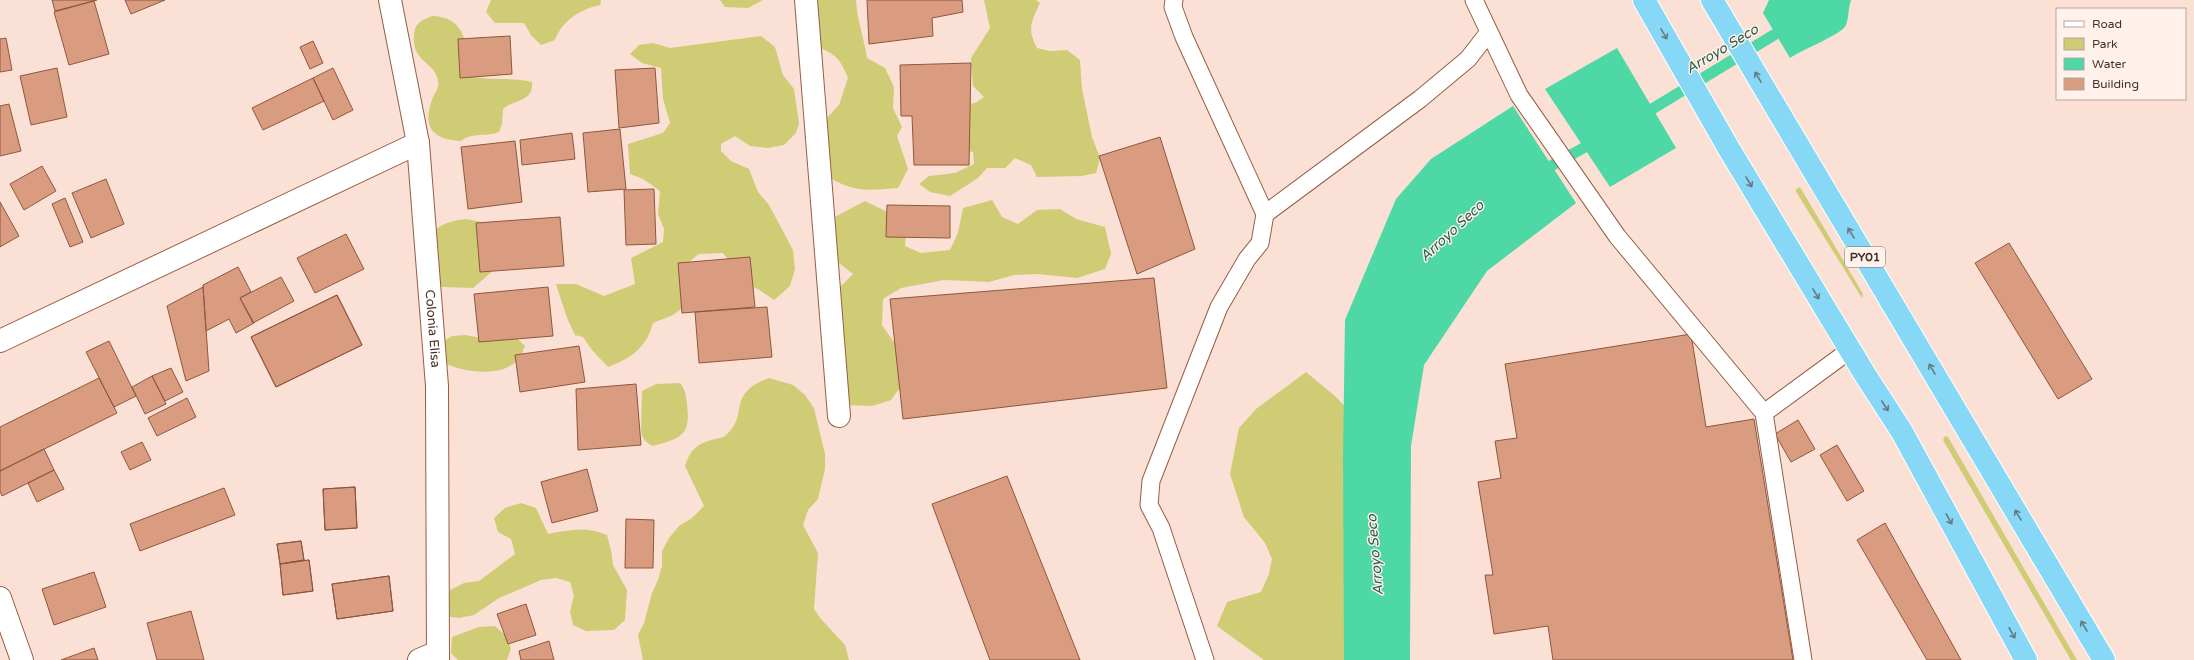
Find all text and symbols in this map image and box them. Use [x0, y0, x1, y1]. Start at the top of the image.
legend [2056, 8, 2186, 100]
text: Road [2092, 17, 2122, 31]
water label: Arroyo Seco [1683, 20, 1763, 77]
one-way arrow [1660, 28, 1668, 40]
text: Park [2092, 37, 2118, 51]
text: Water [2092, 57, 2127, 71]
one-way arrow [1753, 71, 1761, 83]
text: Building [2092, 77, 2139, 91]
one-way arrow [1745, 176, 1753, 187]
water label: Arroyo Seco [1416, 196, 1489, 265]
one-way arrow [1846, 227, 1854, 239]
road number: PY01 [1845, 247, 1885, 267]
one-way arrow [1812, 288, 1820, 299]
street label: Colonia Elisa [422, 289, 444, 368]
one-way arrow [1927, 363, 1935, 375]
one-way arrow [1881, 400, 1889, 411]
one-way arrow [2014, 509, 2022, 520]
water label: Arroyo Seco [1363, 512, 1387, 596]
one-way arrow [1946, 513, 1954, 525]
one-way arrow [2080, 620, 2088, 632]
one-way arrow [2008, 627, 2016, 639]

